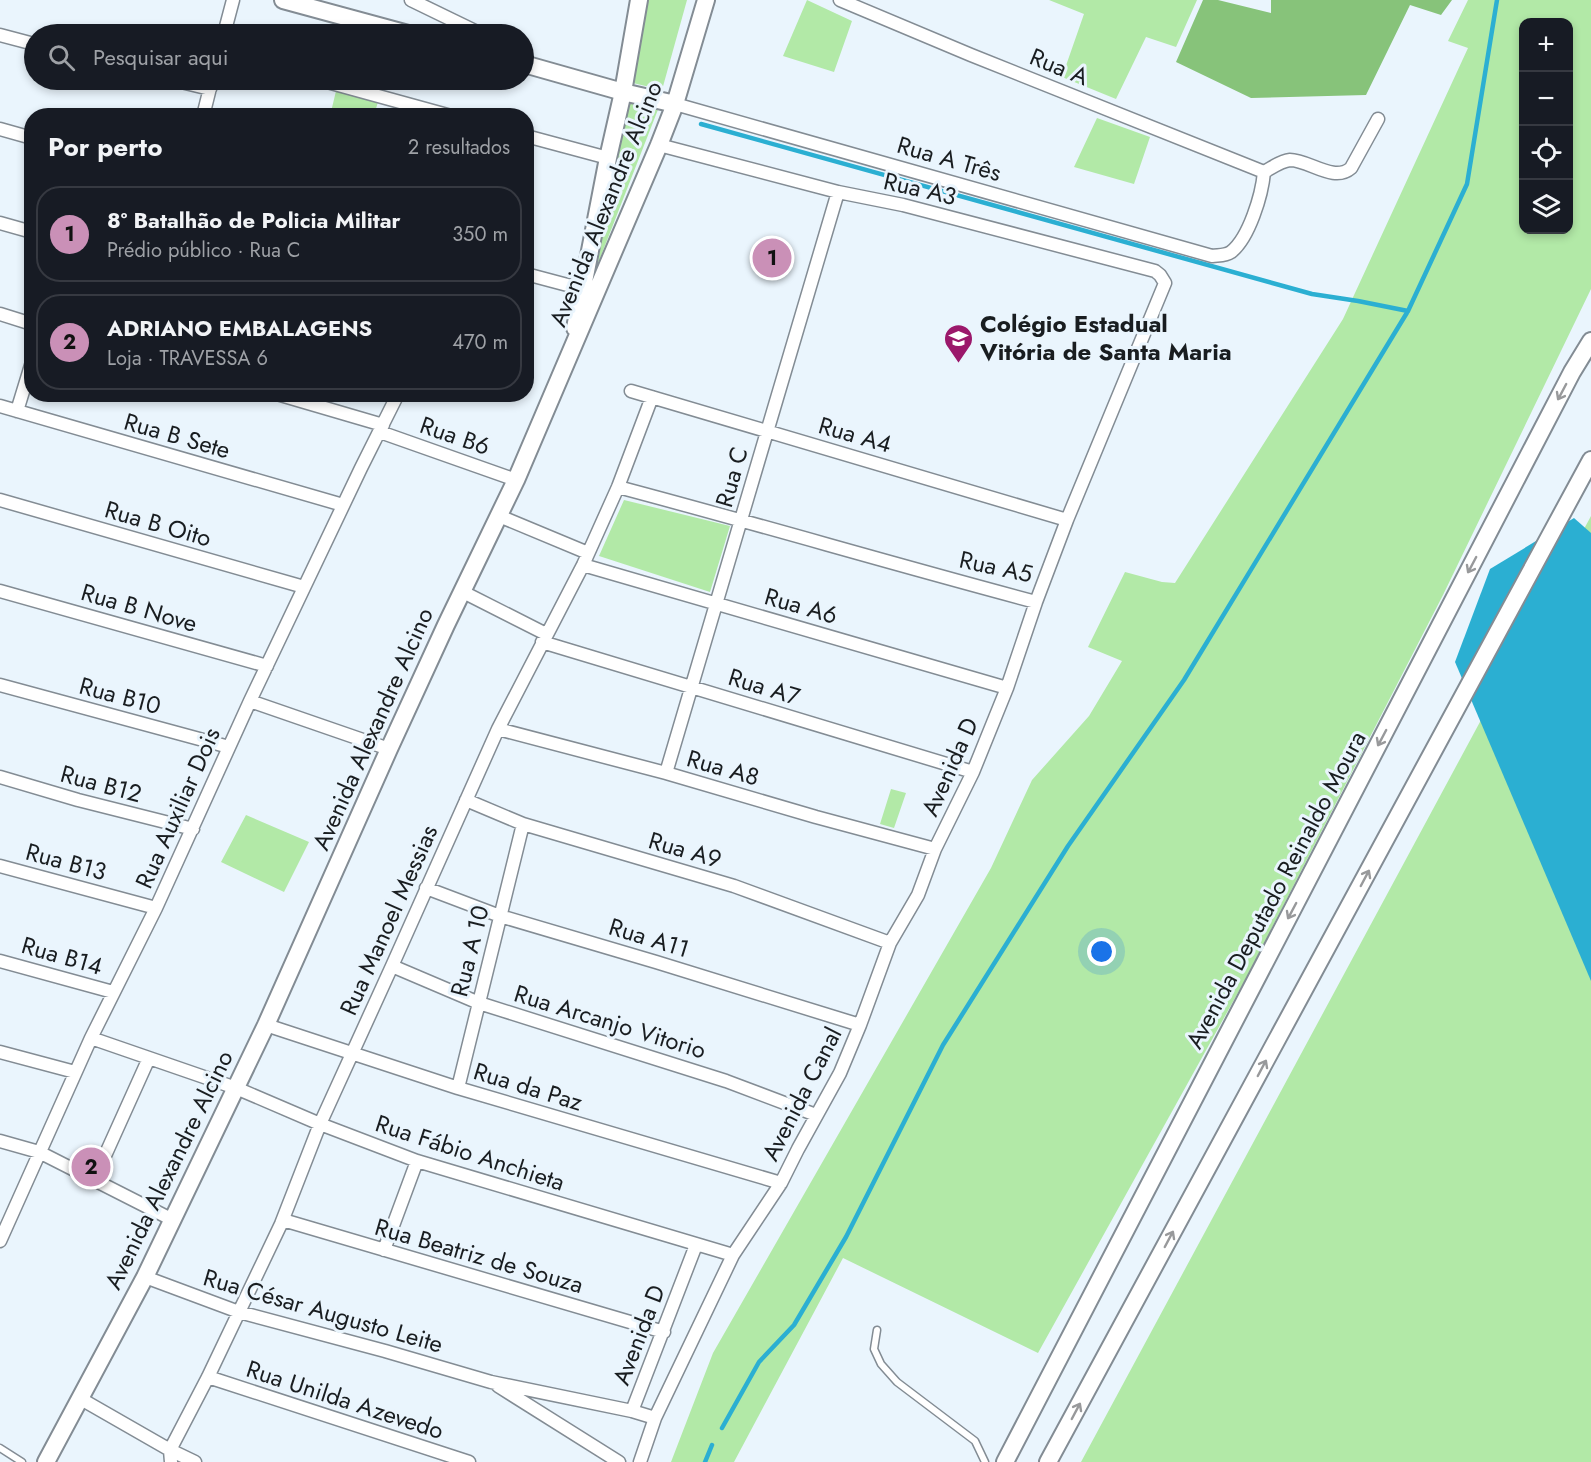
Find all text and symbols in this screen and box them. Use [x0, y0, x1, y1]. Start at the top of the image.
map controls [1519, 18, 1573, 234]
button: + [1519, 18, 1573, 72]
search box [24, 24, 534, 90]
street label: Rua A [1025, 39, 1094, 94]
icon: search [45, 41, 78, 74]
text: Pesquisar aqui [93, 41, 228, 73]
button: − [1519, 72, 1573, 126]
street label: Avenida Alexandre Alcino [540, 76, 671, 332]
button: locate [1519, 126, 1573, 180]
street label: Rua A Três [893, 127, 1005, 190]
text: Por perto [48, 128, 162, 166]
text: 2 resultados [408, 133, 510, 162]
street label: Rua A3 [880, 163, 960, 214]
button: layers [1519, 180, 1573, 234]
text: 8º Batalhão de Policia Militar [107, 204, 401, 236]
text: 1 [64, 220, 75, 249]
text: 350 m [452, 220, 508, 249]
text: Prédio público · Rua C [107, 236, 301, 265]
pin: 1 [752, 236, 792, 280]
place label: Colégio Estadual Vitória de Santa Maria [979, 306, 1232, 369]
text: ADRIANO EMBALAGENS [107, 312, 372, 344]
school or university icon: Colégio Estadual Vitória de Santa Maria [943, 322, 975, 364]
text: 2 [63, 328, 76, 357]
text: 470 m [452, 328, 508, 357]
text: Loja · TRAVESSA 6 [107, 344, 268, 373]
one-way arrow [1556, 382, 1567, 400]
street label: Rua B Sete [120, 404, 234, 467]
street label: Rua B6 [415, 407, 495, 464]
street label: Rua A4 [814, 407, 896, 462]
street label: Rua C [706, 443, 757, 511]
street label: Rua B Oito [101, 492, 216, 555]
street label: Rua A5 [956, 542, 1036, 591]
one-way arrow [1466, 555, 1477, 573]
street label: Rua B Nove [77, 574, 201, 641]
street label: Rua A6 [761, 578, 842, 633]
street label: Avenida Alexandre Alcino [303, 602, 442, 856]
street label: Rua A7 [724, 659, 805, 714]
street label: Rua B10 [75, 668, 165, 723]
street label: Avenida D [912, 712, 987, 822]
street label: Rua Auxiliar Dois [126, 722, 229, 894]
street label: Avenida Deputado Reinaldo Moura [1177, 725, 1374, 1055]
one-way arrow [1376, 728, 1387, 746]
street label: Rua A8 [683, 741, 763, 795]
street label: Rua B12 [57, 756, 146, 811]
street label: Rua Manoel Messias [331, 819, 446, 1021]
street label: Rua A9 [645, 822, 726, 877]
street label: Rua B13 [22, 834, 110, 889]
one-way arrow [1360, 869, 1371, 887]
one-way arrow [1286, 901, 1297, 919]
street label: Rua A 10 [441, 902, 498, 1000]
street label: Rua A11 [605, 909, 694, 966]
street label: Rua B14 [17, 927, 107, 984]
your location [1087, 937, 1116, 966]
street label: Rua Arcanjo Vitorio [510, 976, 710, 1067]
street label: Avenida Canal [753, 1021, 850, 1167]
street label: Avenida Alexandre Alcino [95, 1044, 242, 1295]
street label: Rua da Paz [469, 1053, 587, 1120]
one-way arrow [1257, 1059, 1268, 1077]
street label: Rua Fábio Anchieta [371, 1105, 569, 1200]
pin: 2 [72, 1144, 110, 1190]
street label: Rua Beatriz de Souza [371, 1209, 587, 1302]
one-way arrow [1163, 1231, 1175, 1248]
street label: Rua César Augusto Leite [199, 1260, 447, 1361]
street label: Avenida D [603, 1280, 674, 1390]
street label: Rua Unilda Azevedo [242, 1351, 448, 1448]
one-way arrow [1071, 1402, 1082, 1420]

